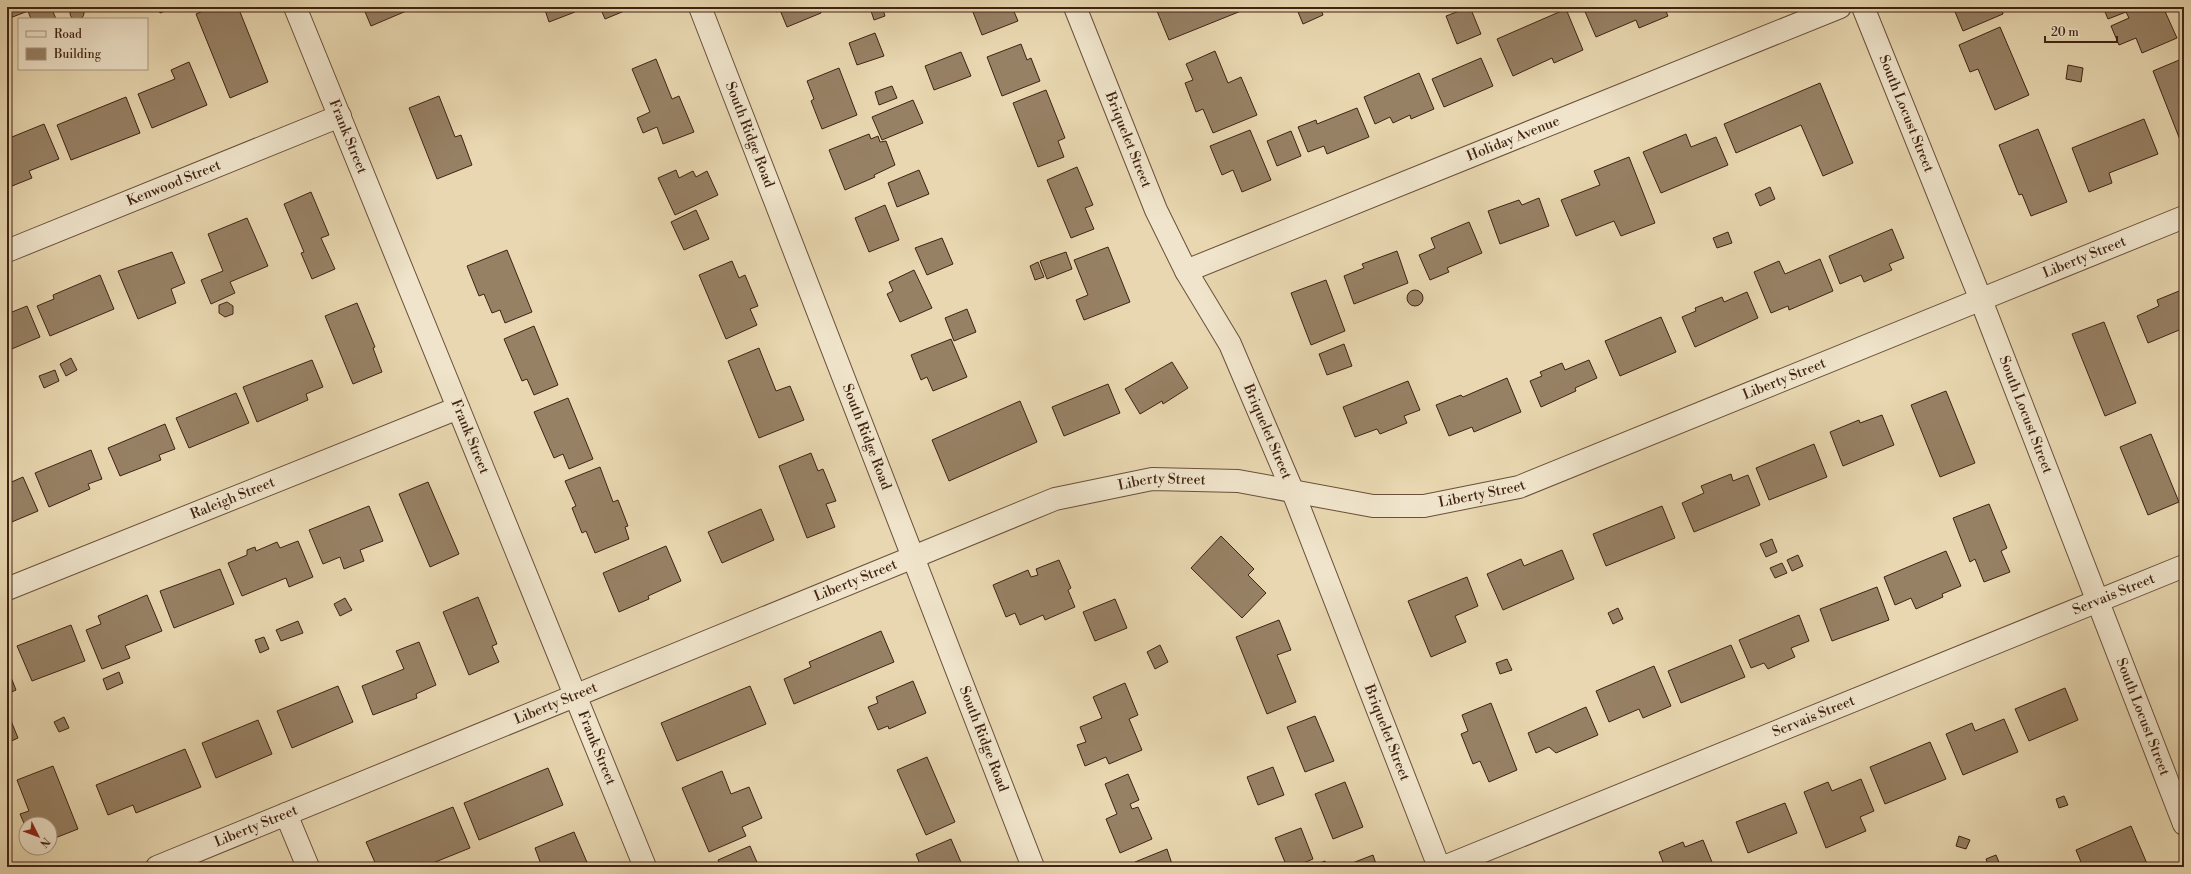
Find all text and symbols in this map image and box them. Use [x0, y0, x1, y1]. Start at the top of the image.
legend [18, 18, 148, 70]
scale bar [2045, 18, 2117, 44]
text: 20 m [2051, 25, 2079, 40]
text: Road [54, 27, 82, 42]
text: Building [53, 47, 102, 62]
street label: South Locust Street [1874, 52, 1938, 175]
street label: South Ridge Road [721, 79, 778, 190]
street label: Briquelet Street [1100, 88, 1155, 190]
street label: Frank Street [325, 97, 371, 177]
street label: Holiday Avenue [1464, 112, 1562, 166]
street label: Kenwood Street [124, 156, 223, 210]
street label: Liberty Street [2040, 232, 2129, 282]
street label: South Locust Street [1995, 353, 2056, 476]
street label: Liberty Street [1740, 354, 1829, 404]
street label: Briquelet Street [1239, 380, 1296, 482]
street label: South Ridge Road [838, 381, 895, 492]
street label: Frank Street [447, 397, 493, 477]
street label: Liberty Street [1116, 470, 1206, 495]
street label: Raleigh Street [188, 473, 277, 524]
street label: Liberty Street [1437, 476, 1528, 512]
street label: Liberty Street [811, 556, 900, 606]
street label: Servais Street [2070, 570, 2158, 619]
street label: South Locust Street [2112, 656, 2173, 778]
street label: Liberty Street [512, 679, 600, 729]
street label: Briquelet Street [1360, 681, 1414, 783]
street label: South Ridge Road [955, 684, 1012, 795]
street label: Servais Street [1770, 692, 1858, 741]
street label: Frank Street [573, 708, 620, 788]
street label: Liberty Street [212, 801, 300, 851]
north arrow [18, 816, 58, 856]
text: N [36, 834, 53, 850]

